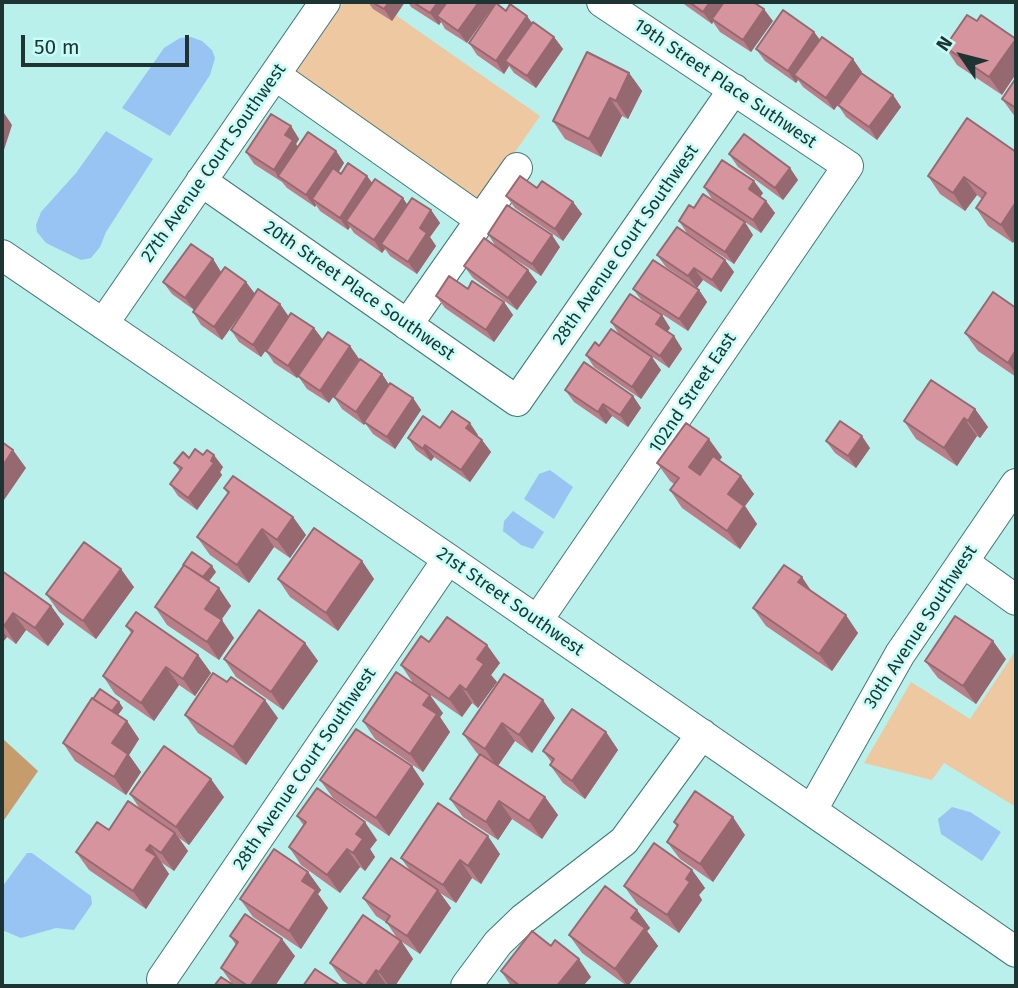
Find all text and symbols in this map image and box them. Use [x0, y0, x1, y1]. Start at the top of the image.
street label: 19th Street Place Suthwest [630, 15, 820, 153]
scale bar [24, 21, 192, 65]
north arrow [927, 21, 997, 91]
text: N [931, 32, 957, 55]
text: 50 m [34, 34, 80, 60]
street label: 27th Avenue Court Southwest [137, 60, 291, 266]
street label: 28th Avenue Court Southwest [548, 141, 704, 349]
street label: 20th Street Place Southwest [259, 217, 459, 365]
street label: 102nd Street East [645, 329, 741, 457]
street label: 30th Avenue Southwest [860, 541, 982, 713]
street label: 21st Street Southwest [432, 543, 588, 661]
street label: 28th Avenue Court Southwest [229, 664, 381, 874]

